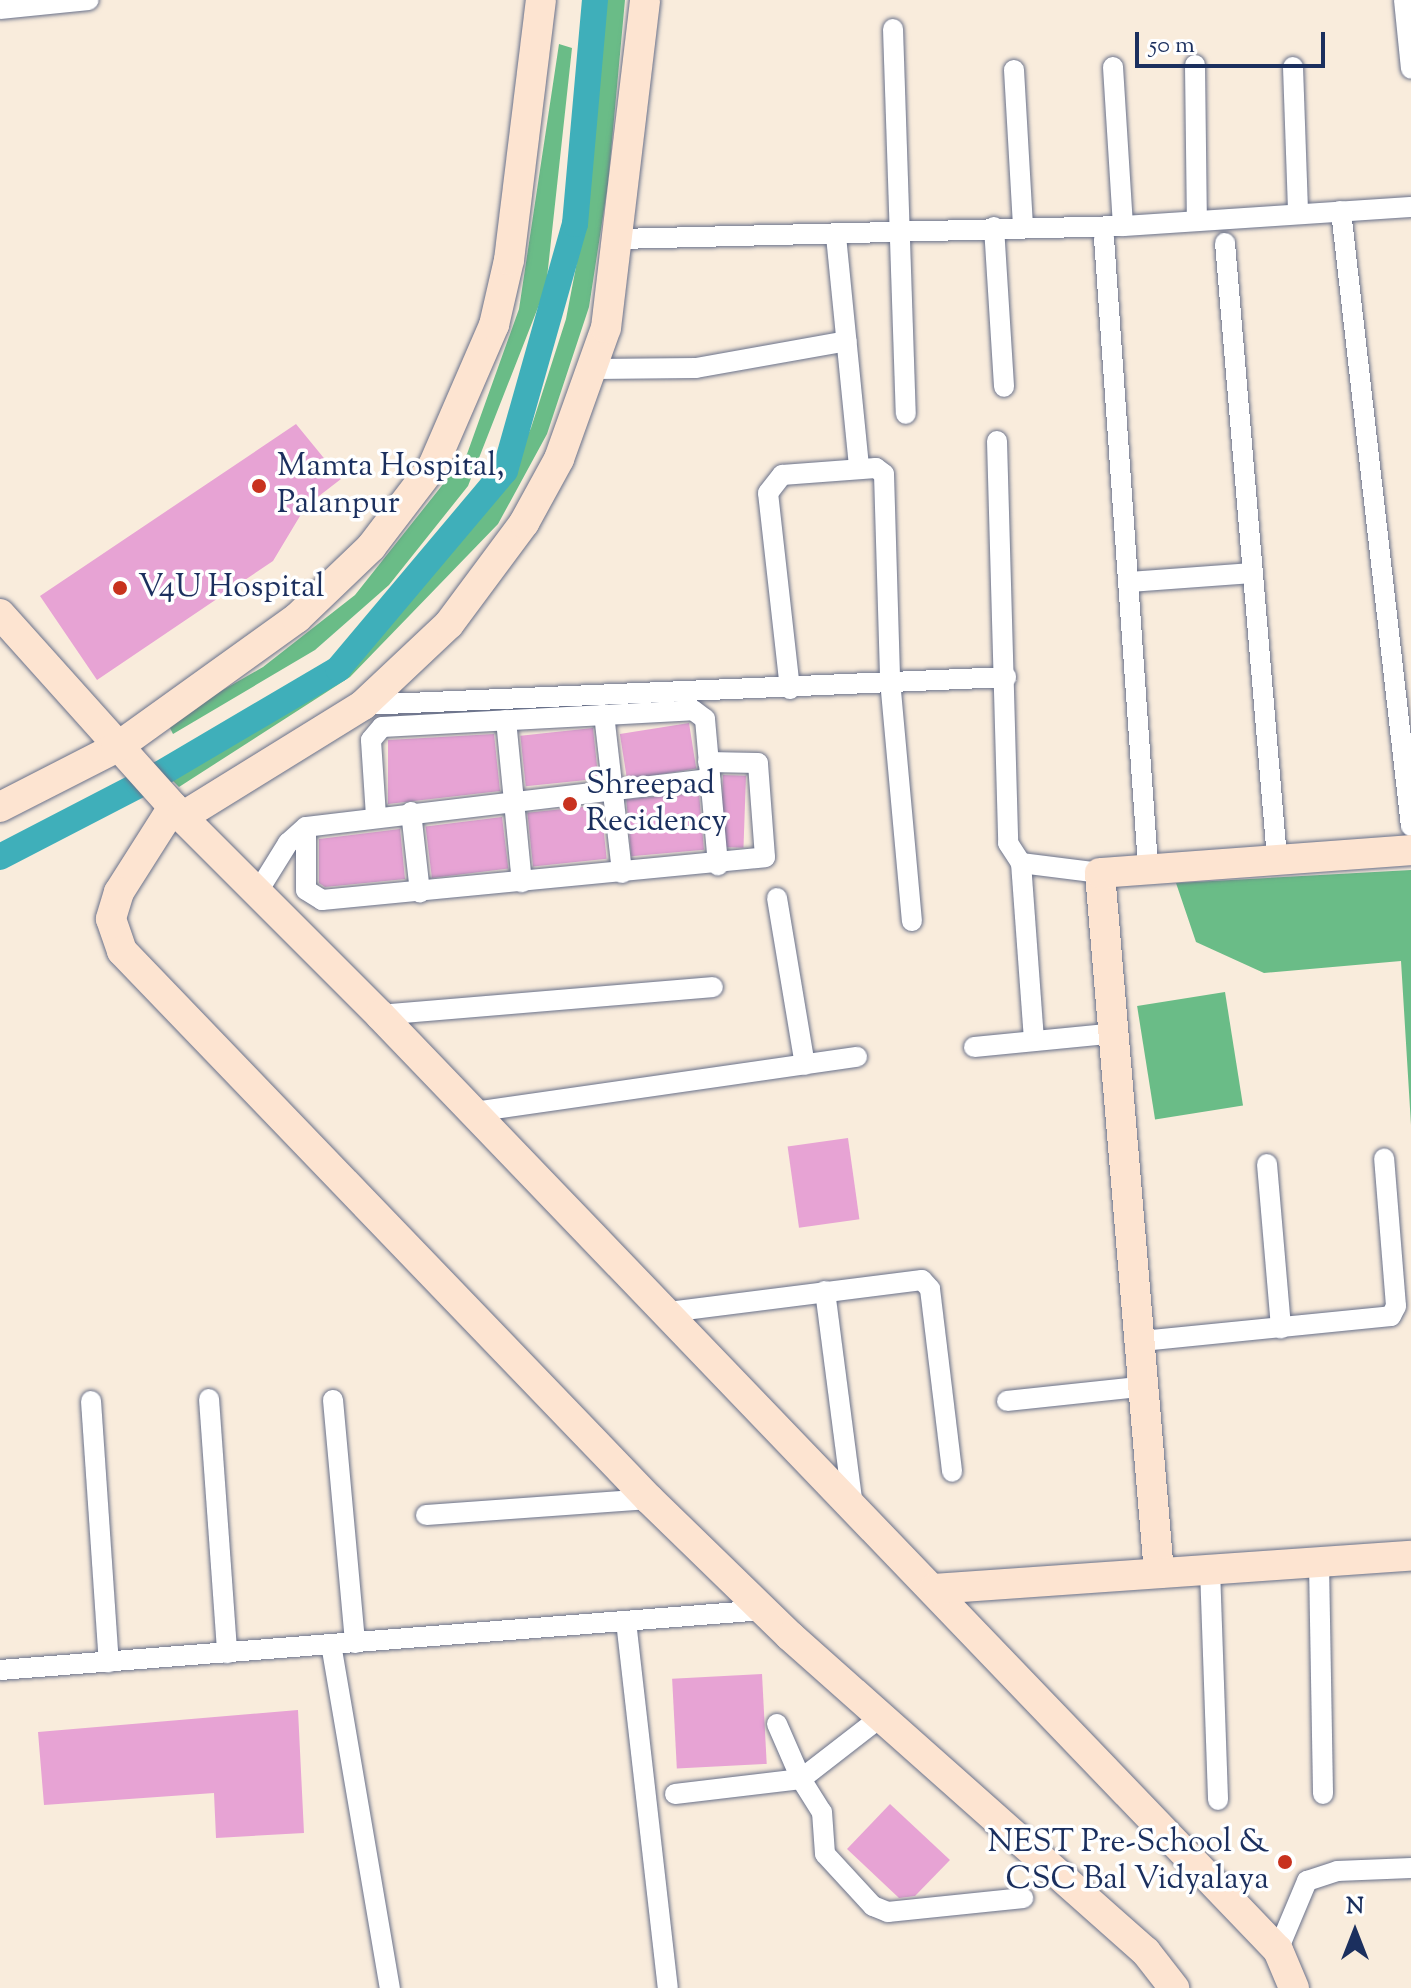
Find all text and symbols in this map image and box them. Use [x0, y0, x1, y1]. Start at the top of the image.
scale bar [1139, 16, 1329, 66]
text: 50 m [1149, 29, 1195, 63]
place label: Mamta Hospital, Palanpur [277, 449, 505, 524]
marker: Mamta Hospital, Palanpur [248, 475, 270, 497]
place label: V4U Hospital [138, 569, 325, 607]
marker: V4U Hospital [109, 577, 131, 599]
place label: Shreepad Recidency [586, 767, 727, 842]
marker: Shreepad Recidency [561, 795, 579, 813]
place label: NEST Pre-School & CSC Bal Vidyalaya [988, 1825, 1269, 1900]
marker: NEST Pre-School & CSC Bal Vidyalaya [1276, 1853, 1294, 1871]
north arrow [1315, 1892, 1395, 1972]
text: N [1346, 1892, 1364, 1924]

